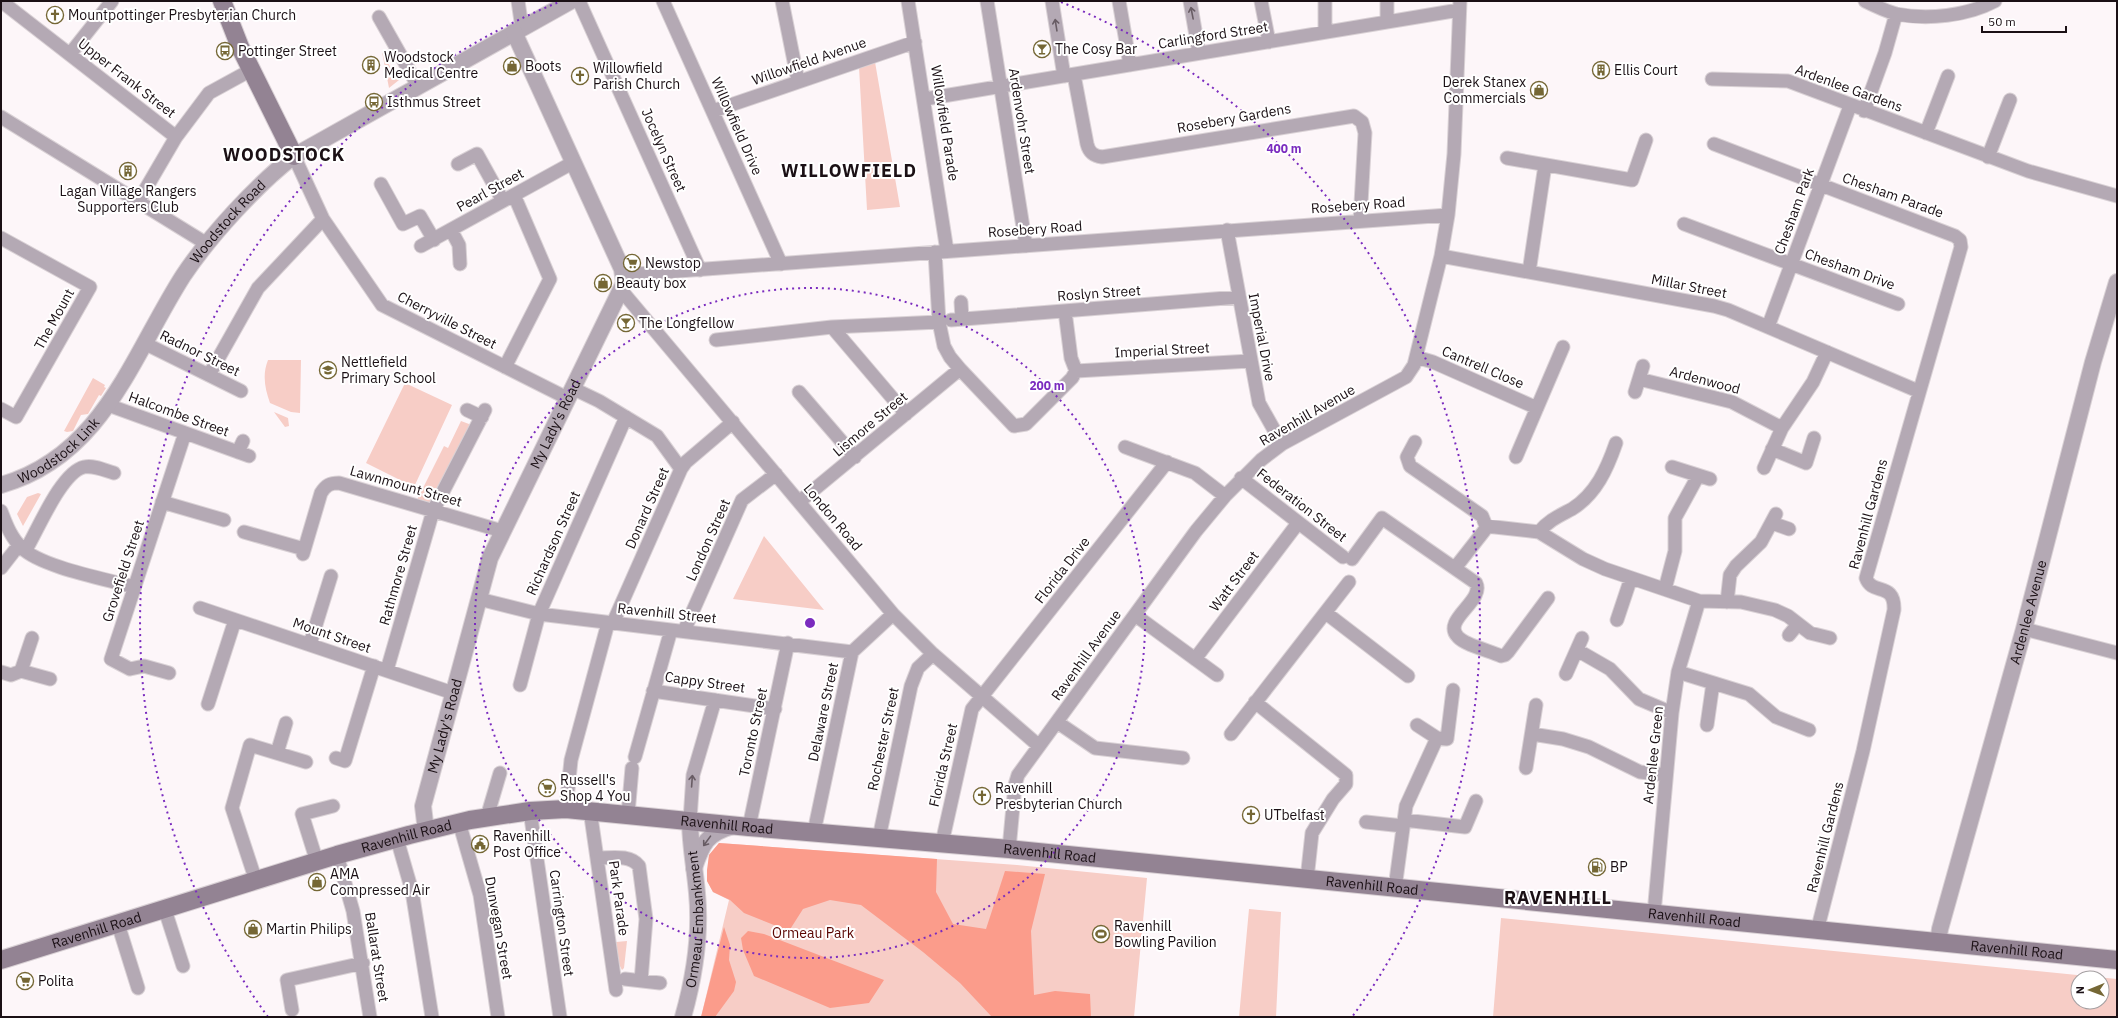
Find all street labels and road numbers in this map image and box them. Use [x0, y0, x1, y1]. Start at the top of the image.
street label: Carlingford Street [1157, 17, 1269, 53]
street label: Willowfield Avenue [750, 33, 869, 89]
street label: Upper Frank Street [75, 34, 179, 122]
street label: Ardenlee Gardens [1793, 60, 1905, 116]
street label: Willowfield Parade [927, 64, 963, 183]
street label: Ardenvohr Street [1005, 67, 1039, 175]
street label: Willowfield Drive [707, 74, 767, 178]
street label: Rosebery Gardens [1176, 99, 1293, 137]
street label: Jocelyn Street [637, 105, 691, 195]
street label: Pearl Street [453, 164, 527, 216]
street label: Chesham Park [1770, 165, 1818, 257]
street label: Chesham Parade [1840, 168, 1946, 222]
street label: Woodstock Road [186, 176, 269, 267]
street label: Rosebery Road [1310, 193, 1406, 217]
street label: Rosebery Road [987, 217, 1083, 241]
street label: Chesham Drive [1802, 244, 1898, 294]
street label: Millar Street [1650, 270, 1728, 302]
street label: Roslyn Street [1057, 281, 1141, 305]
street label: The Mount [30, 285, 78, 353]
street label: Cherryville Street [394, 287, 500, 353]
street label: Imperial Drive [1245, 291, 1279, 383]
street label: Radnor Street [157, 326, 243, 380]
street label: Imperial Street [1114, 339, 1210, 361]
street label: Cantrell Close [1439, 342, 1527, 392]
street label: Ardenwood [1668, 362, 1742, 398]
street label: My Lady's Road [526, 376, 585, 472]
street label: Ravenhill Avenue [1256, 380, 1358, 450]
street label: Halcombe Street [126, 387, 232, 441]
street label: Lismore Street [829, 388, 911, 460]
street label: Woodstock Link [15, 413, 104, 487]
street label: Ravenhill Gardens [1845, 457, 1891, 571]
street label: Lawnmount Street [348, 461, 464, 511]
street label: Donard Street [621, 464, 673, 552]
street label: Federation Street [1253, 464, 1351, 546]
street label: London Road [800, 480, 866, 554]
street label: Richardson Street [522, 488, 584, 598]
street label: London Street [682, 496, 734, 584]
street label: Grovefield Street [98, 518, 148, 624]
street label: Rathmore Street [375, 523, 421, 627]
street label: Florida Drive [1030, 533, 1094, 607]
street label: Watt Street [1205, 547, 1263, 615]
street label: Ardenlee Avenue [2006, 558, 2051, 666]
street label: Ravenhill Street [617, 599, 717, 627]
street label: Ravenhill Avenue [1047, 606, 1125, 704]
street label: Mount Street [290, 613, 374, 657]
street label: Delaware Street [804, 661, 842, 763]
street label: Cappy Street [664, 667, 746, 697]
street label: My Lady's Road [423, 677, 466, 775]
street label: Toronto Street [735, 686, 771, 778]
street label: Rochester Street [863, 686, 903, 792]
street label: Ardenlee Green [1639, 705, 1667, 805]
street label: Florida Street [925, 721, 961, 809]
street label: Ravenhill Gardens [1803, 779, 1848, 894]
street label: Ravenhill Road [680, 811, 774, 838]
street label: Ravenhill Road [359, 816, 454, 857]
street label: Ravenhill Road [1003, 840, 1097, 867]
street label: Ormeau Embankment [681, 850, 707, 990]
street label: Park Parade [605, 859, 633, 937]
street label: Carrington Street [546, 868, 578, 978]
street label: Ravenhill Road [1325, 872, 1419, 899]
street label: Dunvegan Street [481, 875, 517, 981]
street label: Ravenhill Road [1647, 904, 1742, 931]
street label: Ravenhill Road [49, 908, 144, 953]
street label: Ballarat Street [361, 911, 393, 1003]
street label: Ravenhill Road [1970, 936, 2064, 964]

